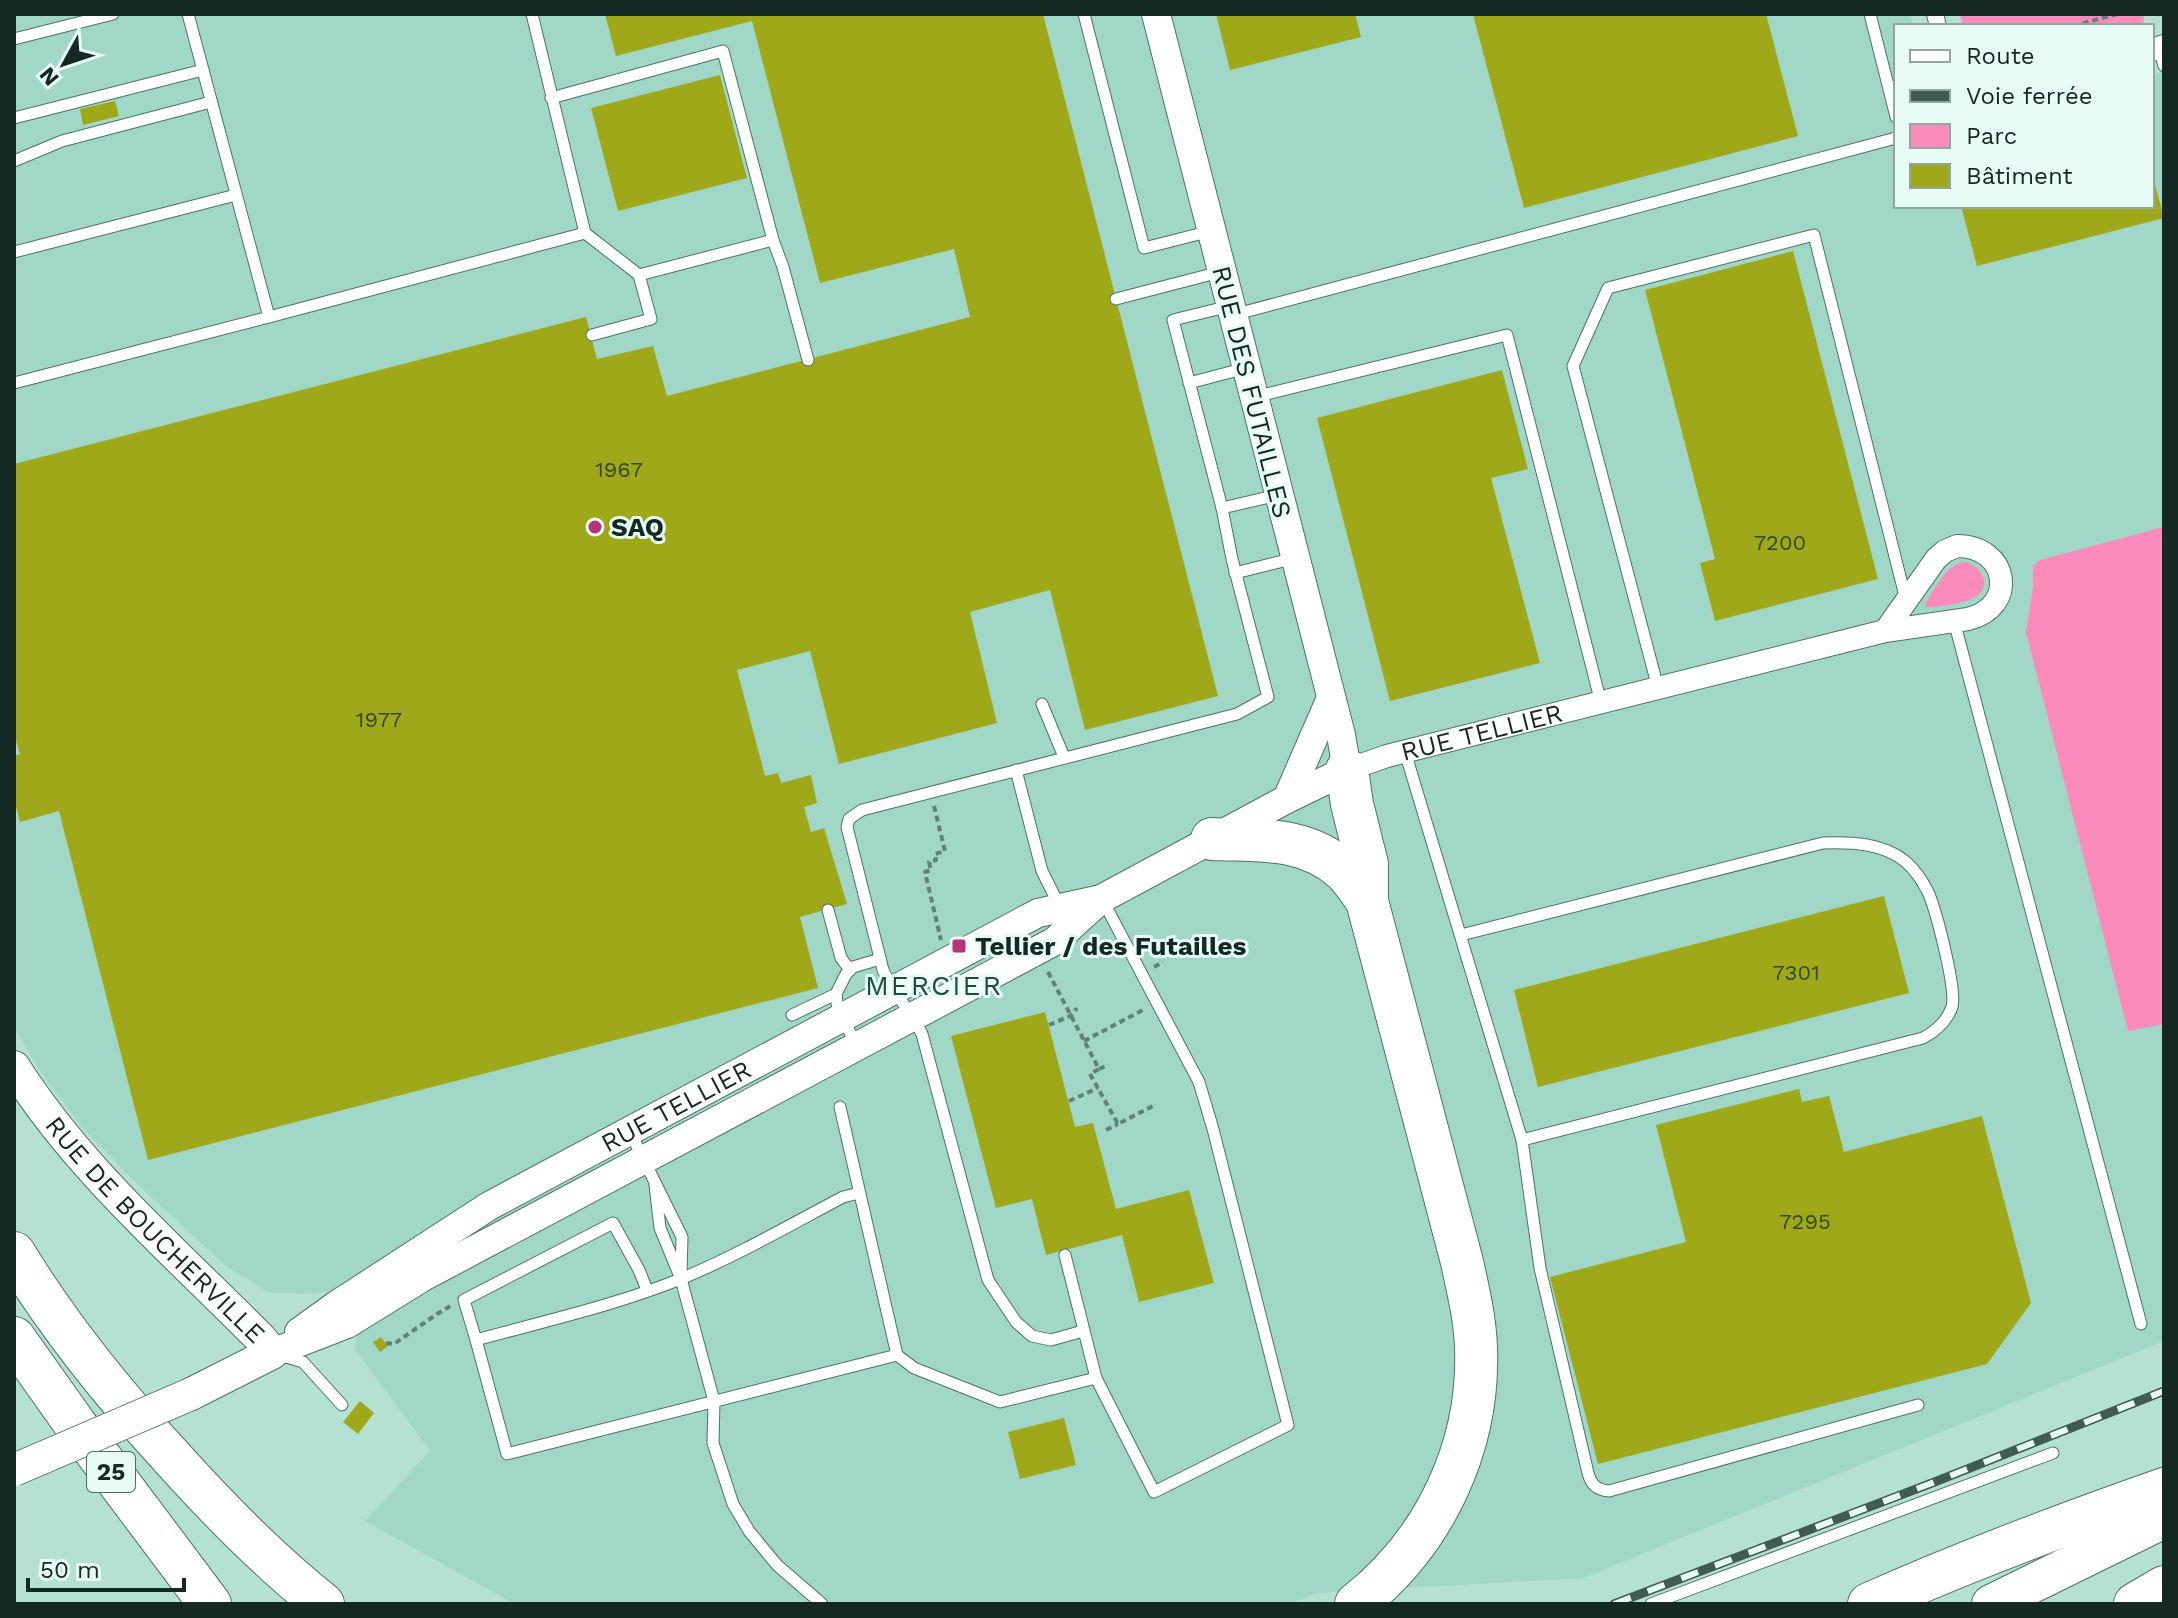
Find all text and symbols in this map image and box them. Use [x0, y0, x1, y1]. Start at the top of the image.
north arrow [24, 24, 104, 104]
legend [1894, 24, 2154, 208]
text: Route [1966, 42, 2035, 70]
text: N [34, 62, 64, 91]
text: Voie ferrée [1966, 82, 2093, 110]
text: Parc [1966, 122, 2017, 150]
text: Bâtiment [1966, 162, 2073, 190]
street label: RUE DES FUTAILLES [1206, 263, 1298, 521]
house number: 1967 [595, 457, 643, 482]
place label: SAQ [611, 512, 664, 542]
marker: SAQ [586, 518, 604, 536]
house number: 7200 [1754, 530, 1806, 555]
street label: RUE TELLIER [1398, 698, 1566, 767]
house number: 1977 [356, 707, 402, 732]
place label: Tellier / des Futailles [975, 931, 1247, 961]
marker: Tellier / des Futailles [950, 937, 968, 955]
house number: 7301 [1772, 960, 1820, 985]
district label: MERCIER [865, 969, 1003, 1002]
street label: RUE TELLIER [596, 1054, 756, 1158]
street label: RUE DE BOUCHERVILLE [39, 1110, 271, 1349]
house number: 7295 [1779, 1209, 1831, 1234]
road number: 25 [87, 1452, 135, 1492]
scale bar [28, 1542, 184, 1592]
text: 50 m [40, 1556, 100, 1584]

